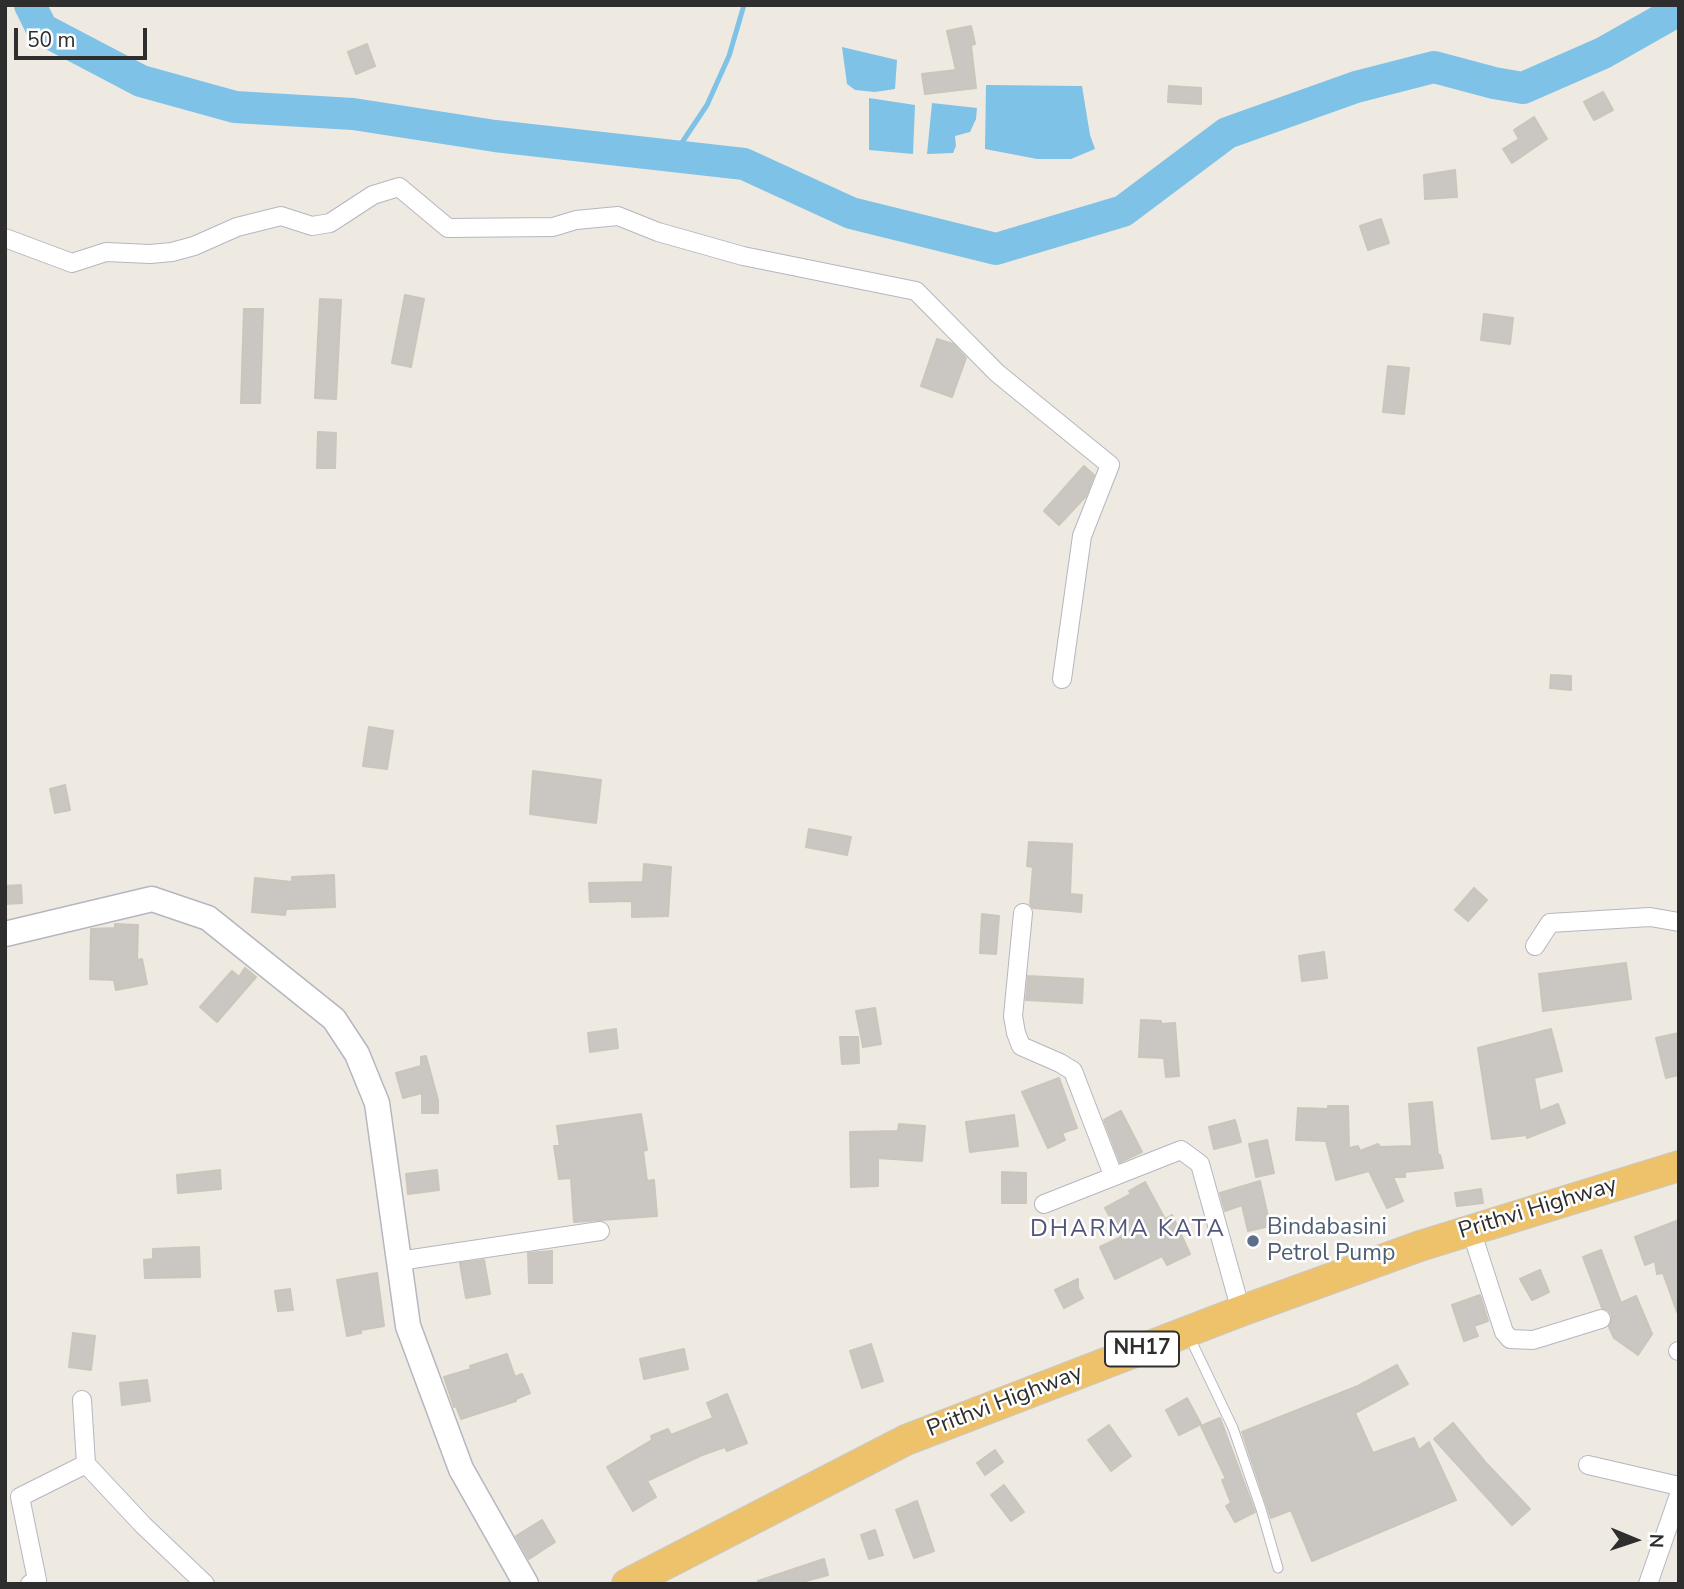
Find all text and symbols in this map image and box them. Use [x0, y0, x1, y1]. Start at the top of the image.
scale bar [18, 14, 150, 58]
text: 50 m [27, 26, 76, 54]
street label: Prithvi Highway [1455, 1172, 1621, 1246]
place label: Bindabasini Petrol Pump [1267, 1214, 1395, 1268]
district label: DHARMA KATA [1031, 1216, 1225, 1244]
marker: Bindabasini Petrol Pump [1245, 1233, 1261, 1249]
road number: NH17 [1105, 1332, 1179, 1366]
street label: Prithvi Highway [923, 1360, 1087, 1444]
north arrow [1600, 1505, 1670, 1575]
text: N [1643, 1533, 1669, 1548]

